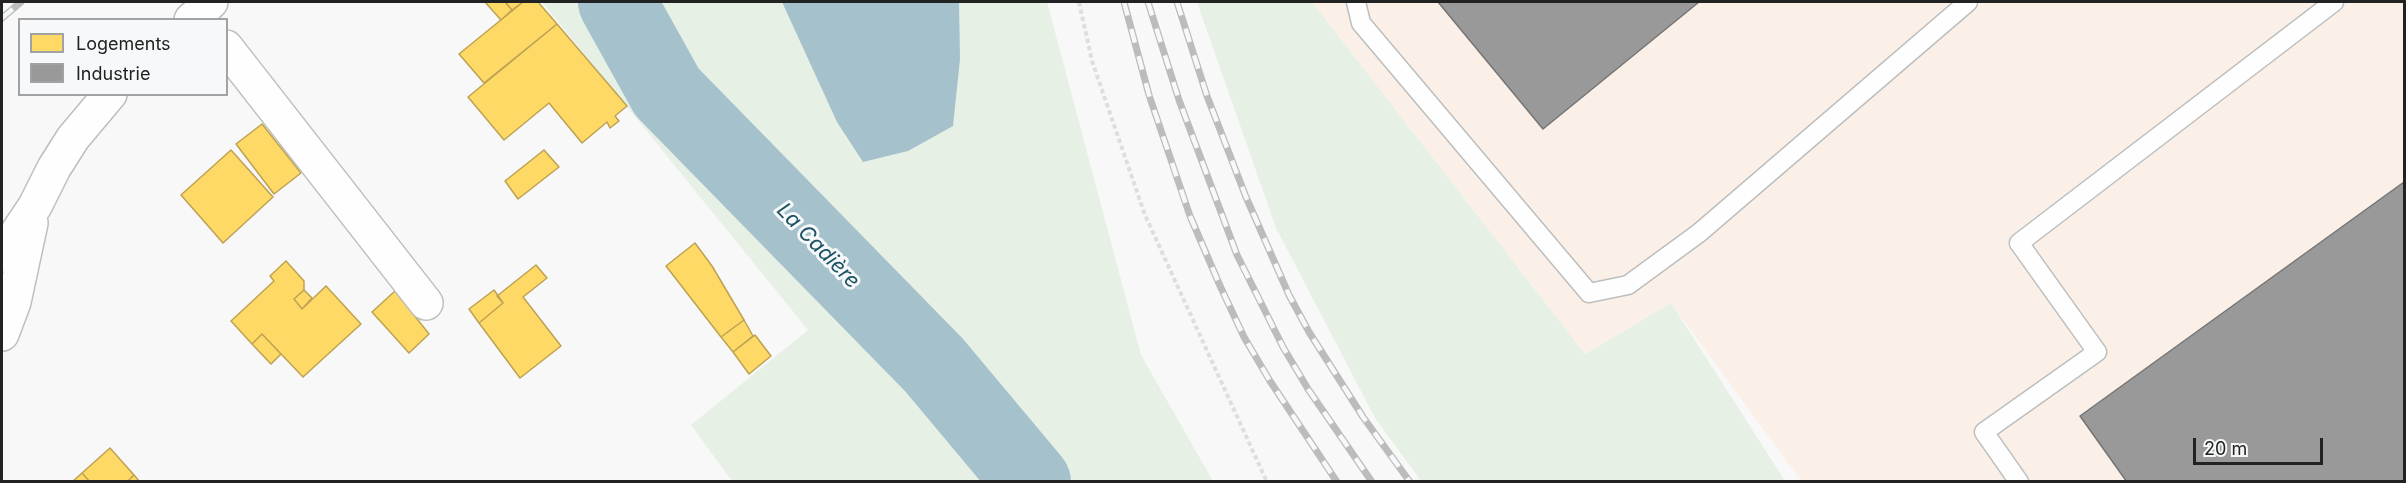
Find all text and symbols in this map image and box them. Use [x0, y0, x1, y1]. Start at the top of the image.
legend [18, 18, 228, 96]
text: Logements [76, 33, 171, 54]
text: Industrie [76, 63, 150, 84]
water label: La Cadière [771, 198, 865, 294]
scale bar [2196, 426, 2326, 464]
text: 20 m [2204, 438, 2247, 459]

